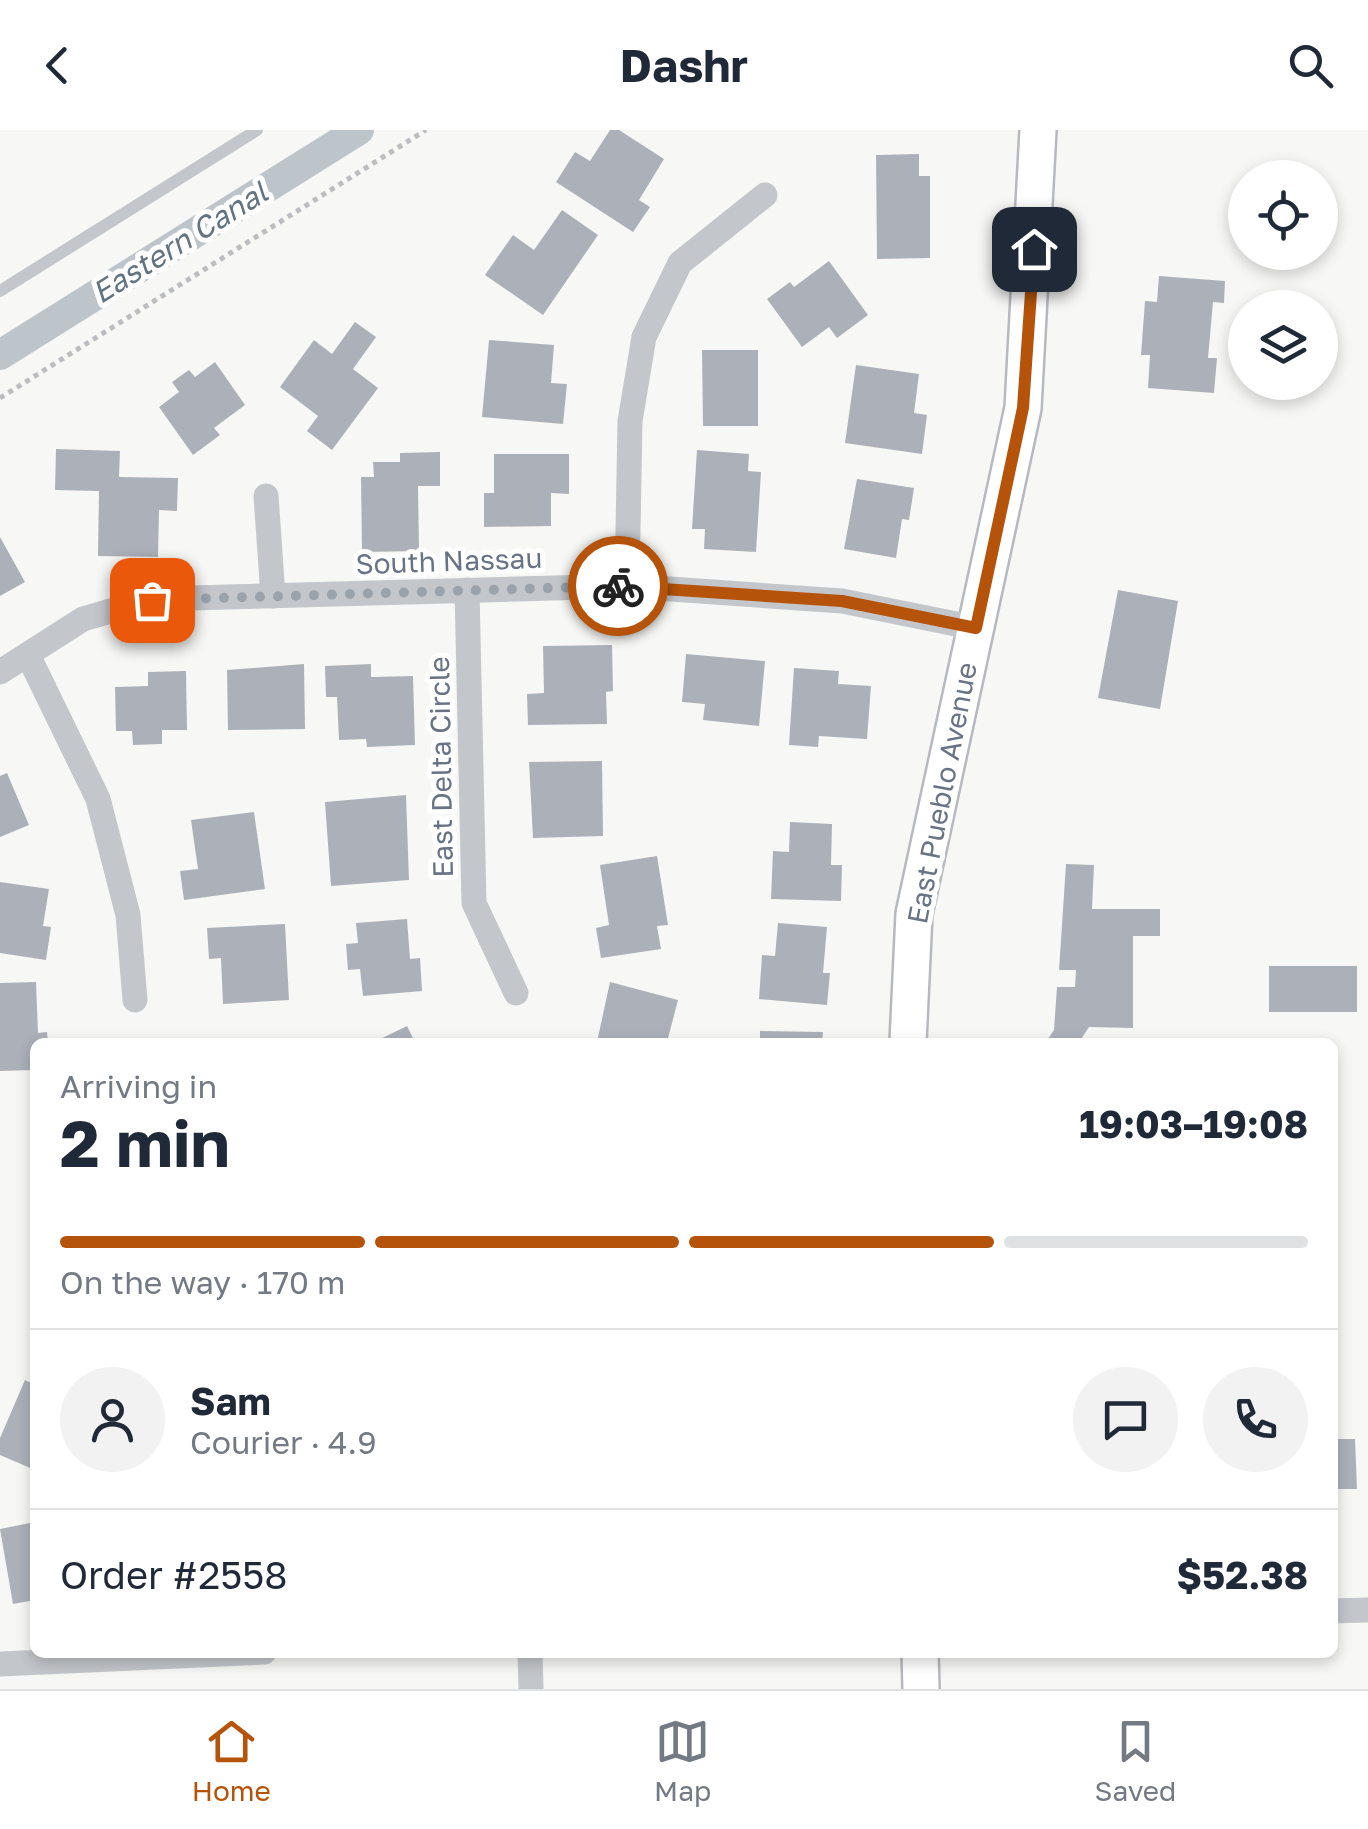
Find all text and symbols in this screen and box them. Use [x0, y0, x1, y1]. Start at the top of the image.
icon: back [30, 38, 85, 93]
text: Dashr [620, 38, 748, 92]
icon: search [1283, 38, 1338, 93]
map controls [1228, 160, 1338, 400]
button: locate [1228, 160, 1338, 270]
water label: Eastern Canal [85, 173, 275, 310]
pin [992, 207, 1077, 292]
icon: home [1007, 222, 1062, 277]
button: layers [1228, 290, 1338, 400]
courier [568, 536, 668, 636]
street label: South Nassau [355, 541, 543, 580]
pin [110, 558, 195, 643]
icon: bike [591, 559, 646, 614]
icon: bag [125, 573, 180, 628]
street label: East Delta Circle [422, 656, 459, 878]
street label: East Pueblo Avenue [900, 659, 983, 926]
text: Arriving in [60, 1067, 217, 1105]
text: 19:03–19:08 [1079, 1101, 1308, 1146]
text: 2 min [60, 1103, 230, 1181]
text: On the way · 170 m [60, 1263, 345, 1301]
button: person [60, 1367, 165, 1472]
button: chat [1073, 1367, 1178, 1472]
button: phone [1203, 1367, 1308, 1472]
text: Sam [190, 1378, 271, 1423]
text: Courier · 4.9 [190, 1423, 377, 1461]
text: Order #2558 [60, 1552, 287, 1597]
text: $52.38 [1177, 1552, 1308, 1597]
tab: Home [192, 1714, 271, 1807]
tab: Map [654, 1714, 711, 1807]
tab: Saved [1095, 1714, 1176, 1807]

